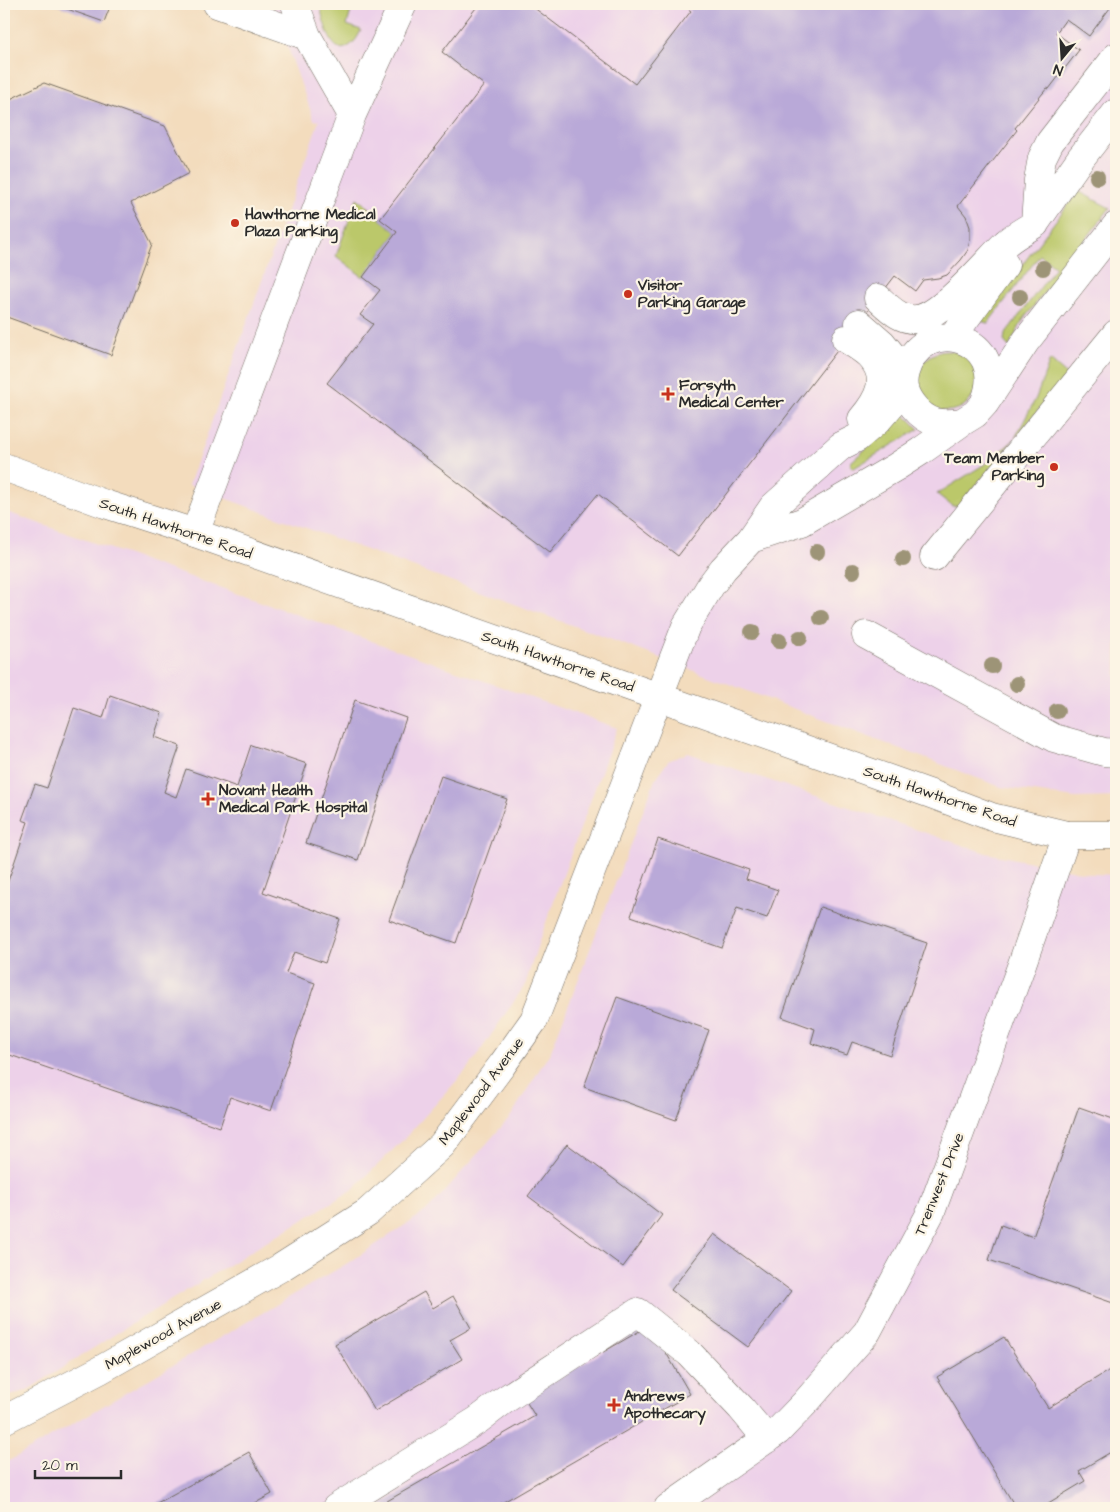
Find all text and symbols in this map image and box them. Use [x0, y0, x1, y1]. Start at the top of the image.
north arrow [1038, 32, 1088, 82]
text: N [1051, 58, 1066, 80]
place label: Hawthorne Medical Plaza Parking [245, 204, 376, 244]
marker: Hawthorne Medical Plaza Parking [229, 217, 241, 229]
place label: Visitor Parking Garage [637, 275, 746, 315]
marker: Visitor Parking Garage [622, 288, 634, 300]
place label: Forsyth Medical Center [679, 375, 784, 413]
marker: Forsyth Medical Center [661, 387, 675, 401]
place label: Team Member Parking [943, 448, 1045, 488]
marker: Team Member Parking [1048, 461, 1060, 473]
street label: South Hawthorne Road [97, 492, 255, 565]
street label: South Hawthorne Road [479, 625, 637, 698]
street label: South Hawthorne Road [861, 760, 1019, 833]
place label: Novant Health Medical Park Hospital [219, 780, 368, 818]
marker: Novant Health Medical Park Hospital [201, 792, 215, 806]
street label: Maplewood Avenue [434, 1033, 529, 1150]
street label: Trenwest Drive [909, 1130, 970, 1239]
street label: Maplewood Avenue [101, 1294, 225, 1375]
place label: Andrews Apothecary [624, 1386, 706, 1425]
marker: Andrews Apothecary [608, 1399, 620, 1411]
scale bar [35, 1447, 121, 1479]
text: 20 m [42, 1455, 78, 1476]

